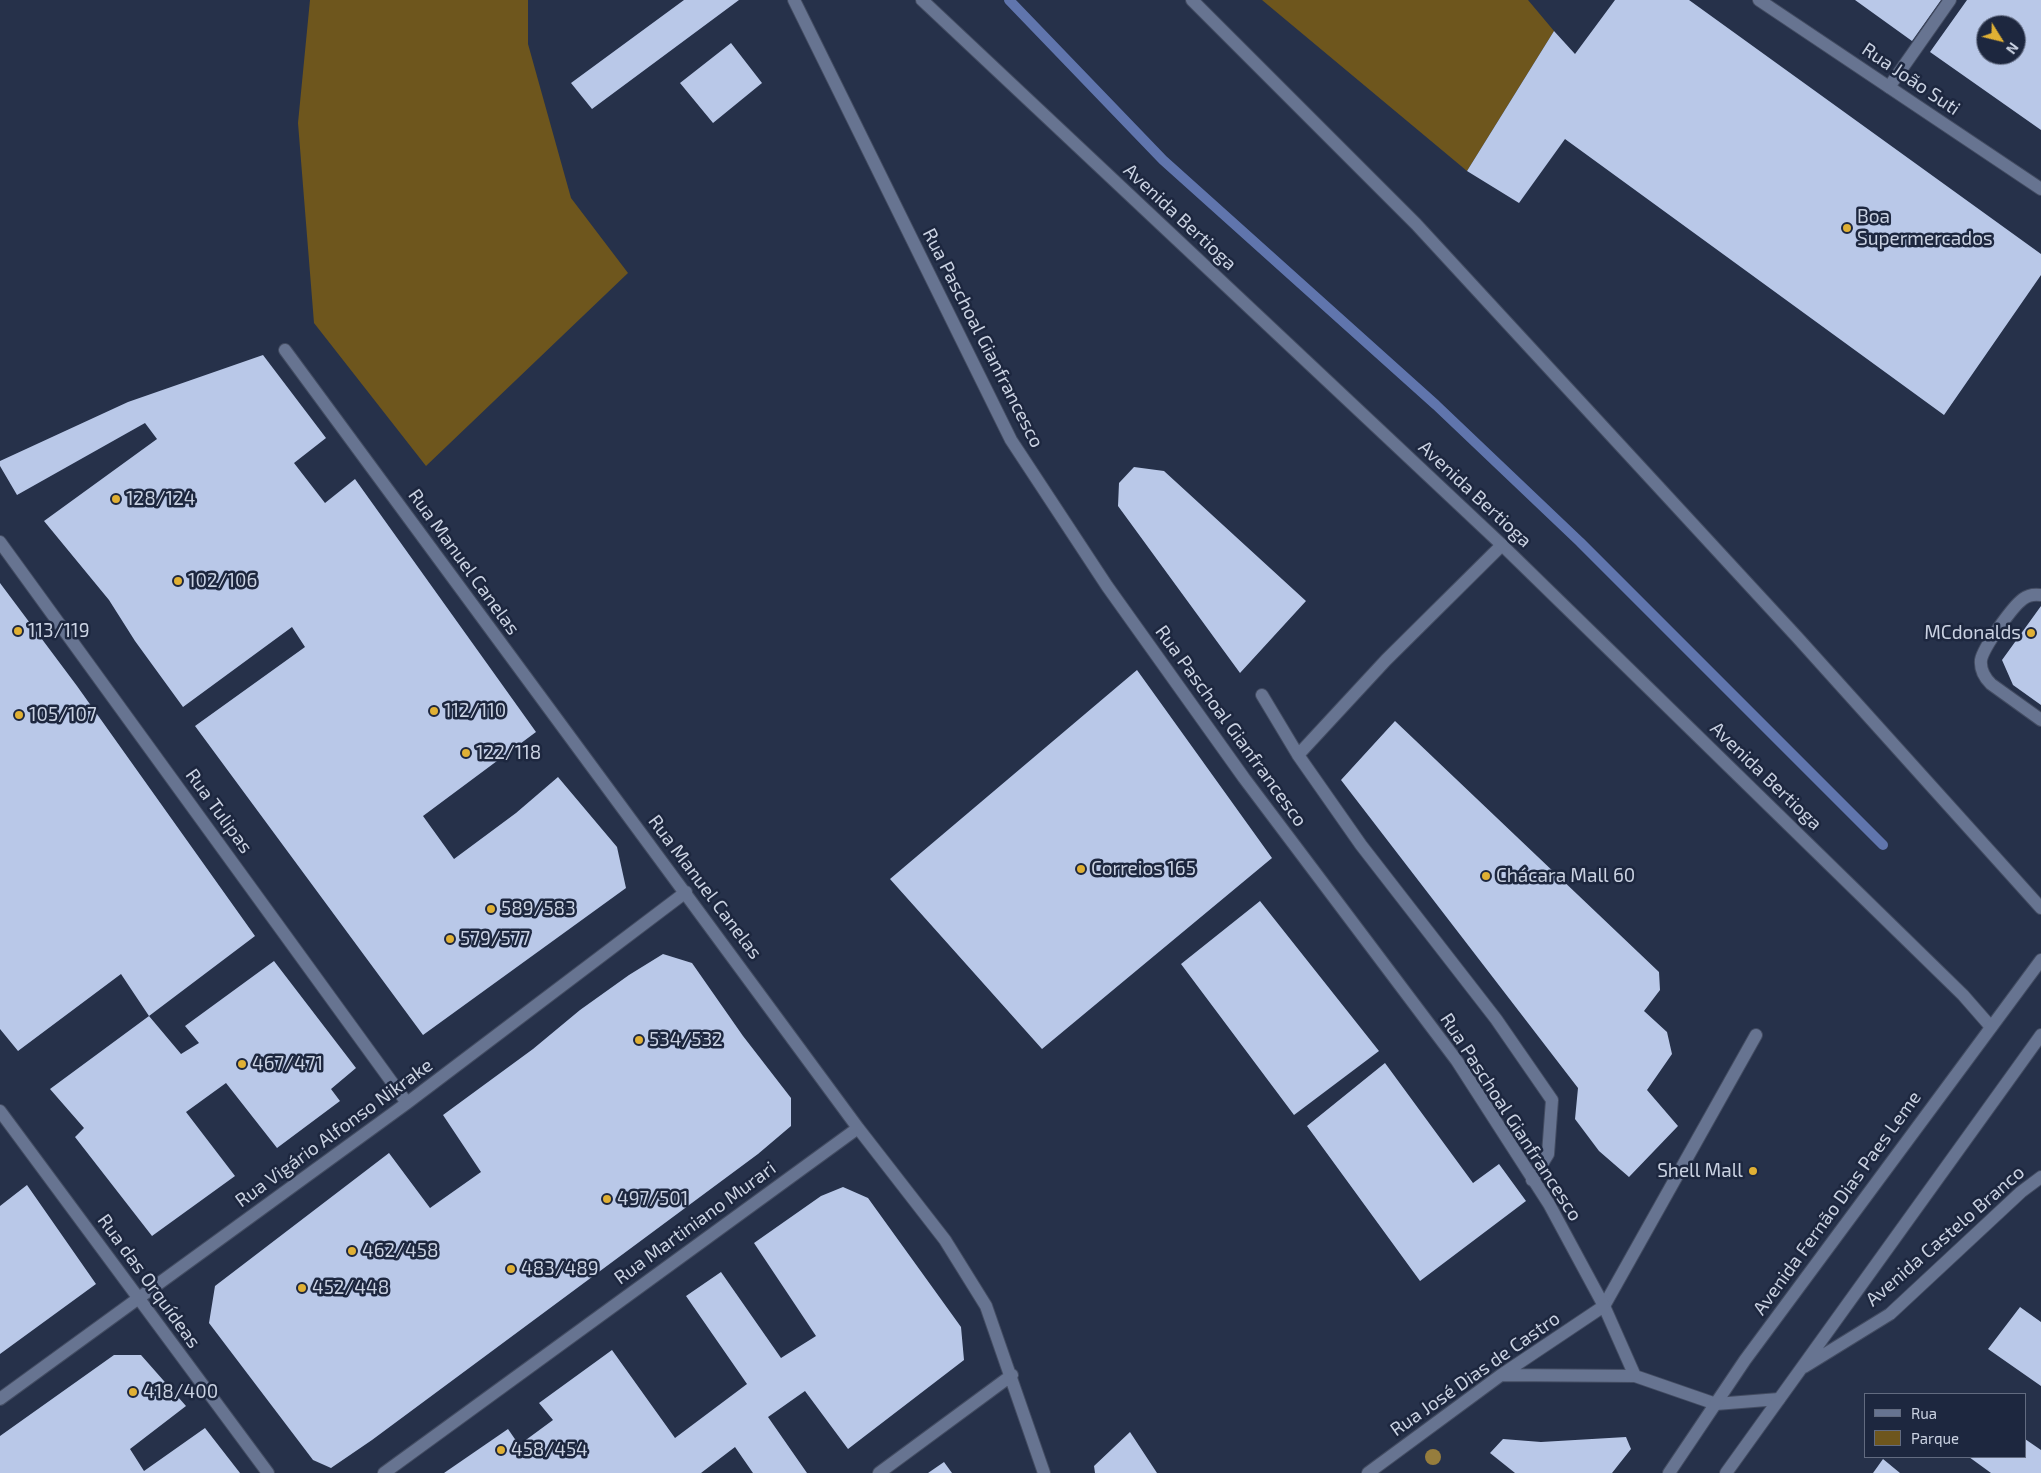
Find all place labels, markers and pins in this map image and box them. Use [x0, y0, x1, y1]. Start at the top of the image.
place label: Boa Supermercados [1857, 206, 1993, 250]
marker: Boa Supermercados [1841, 222, 1853, 234]
place label: 128/124 [126, 488, 196, 510]
marker: 128/124 [110, 493, 122, 505]
place label: 102/106 [188, 570, 257, 592]
marker: 102/106 [172, 575, 184, 587]
place label: 113/119 [28, 620, 90, 642]
place label: MCdonalds [1924, 622, 2021, 644]
marker: 113/119 [12, 625, 24, 637]
marker: MCdonalds [2025, 627, 2037, 639]
place label: 112/110 [444, 700, 506, 722]
place label: 105/107 [29, 704, 97, 726]
marker: 112/110 [428, 705, 440, 717]
marker: 105/107 [13, 709, 25, 721]
place label: 122/118 [476, 742, 541, 764]
marker: 122/118 [460, 747, 472, 759]
place label: Correios 165 [1091, 858, 1196, 880]
marker: Correios 165 [1075, 863, 1087, 875]
place label: Chácara Mall 60 [1496, 865, 1635, 887]
marker: Chácara Mall 60 [1480, 870, 1492, 882]
place label: 589/583 [501, 898, 576, 920]
marker: 589/583 [485, 903, 497, 915]
place label: 579/577 [460, 928, 530, 950]
marker: 579/577 [444, 933, 456, 945]
place label: 534/532 [649, 1029, 723, 1051]
marker: 534/532 [633, 1034, 645, 1046]
place label: 467/471 [252, 1053, 323, 1075]
marker: 467/471 [236, 1058, 248, 1070]
place label: Shell Mall [1657, 1160, 1743, 1182]
marker: Shell Mall [1747, 1165, 1759, 1177]
place label: 497/501 [617, 1188, 688, 1210]
marker: 497/501 [601, 1193, 613, 1205]
place label: 462/458 [362, 1240, 438, 1262]
marker: 462/458 [346, 1245, 358, 1257]
place label: 483/489 [521, 1258, 599, 1280]
marker: 483/489 [505, 1263, 517, 1275]
place label: 452/448 [312, 1277, 389, 1299]
marker: 452/448 [296, 1282, 308, 1294]
place label: 418/400 [143, 1381, 218, 1403]
marker: 418/400 [127, 1386, 139, 1398]
place label: 458/454 [511, 1439, 588, 1461]
marker: 458/454 [495, 1444, 507, 1456]

